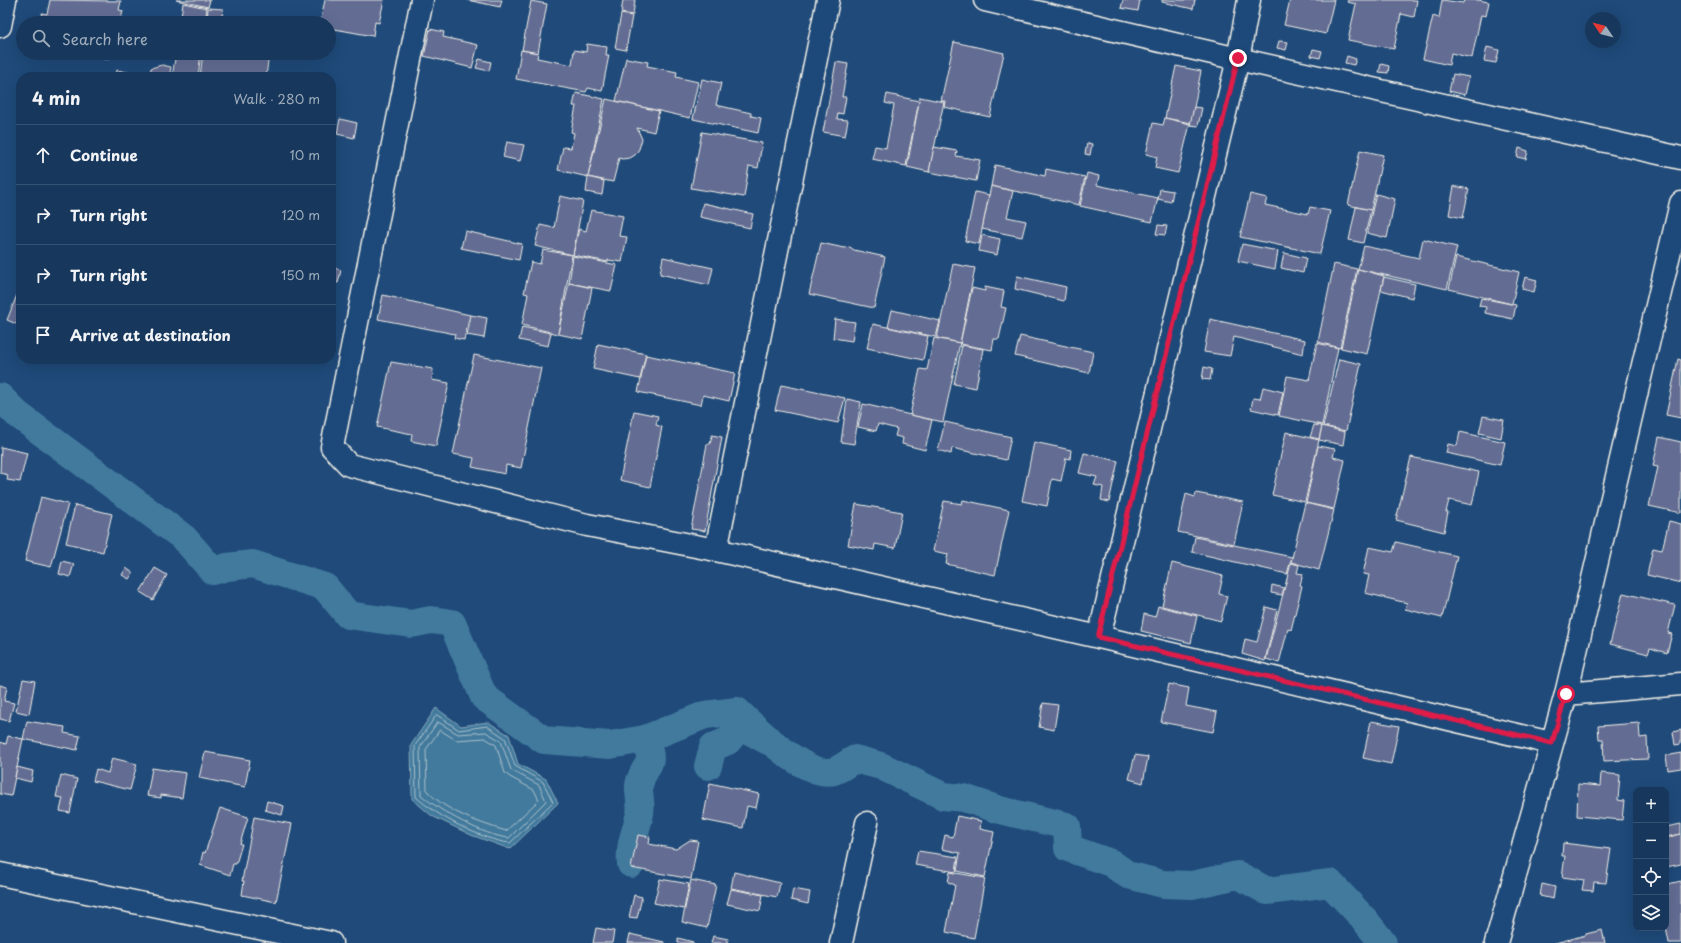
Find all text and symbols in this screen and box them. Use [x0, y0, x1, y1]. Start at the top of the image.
north arrow [1585, 12, 1621, 48]
search box [16, 16, 336, 60]
icon: search [30, 27, 52, 49]
text: Search here [62, 27, 148, 50]
route end [1229, 49, 1247, 67]
text: 4 min [32, 85, 80, 111]
text: Walk · 280 m [233, 89, 320, 108]
text: Continue [70, 143, 138, 166]
icon: ahead [32, 144, 54, 166]
text: 10 m [290, 145, 320, 164]
text: Turn right [70, 203, 147, 226]
icon: right [32, 204, 54, 226]
text: 120 m [281, 205, 320, 224]
text: Turn right [70, 263, 147, 286]
icon: right [32, 264, 54, 286]
text: 150 m [281, 265, 320, 284]
text: Arrive at destination [70, 323, 231, 346]
icon: arrive [32, 324, 54, 346]
route start [1557, 685, 1575, 703]
map controls [1633, 787, 1669, 931]
button: + [1633, 787, 1669, 823]
button: − [1633, 823, 1669, 859]
button: locate [1633, 859, 1669, 895]
button: layers [1633, 895, 1669, 931]

